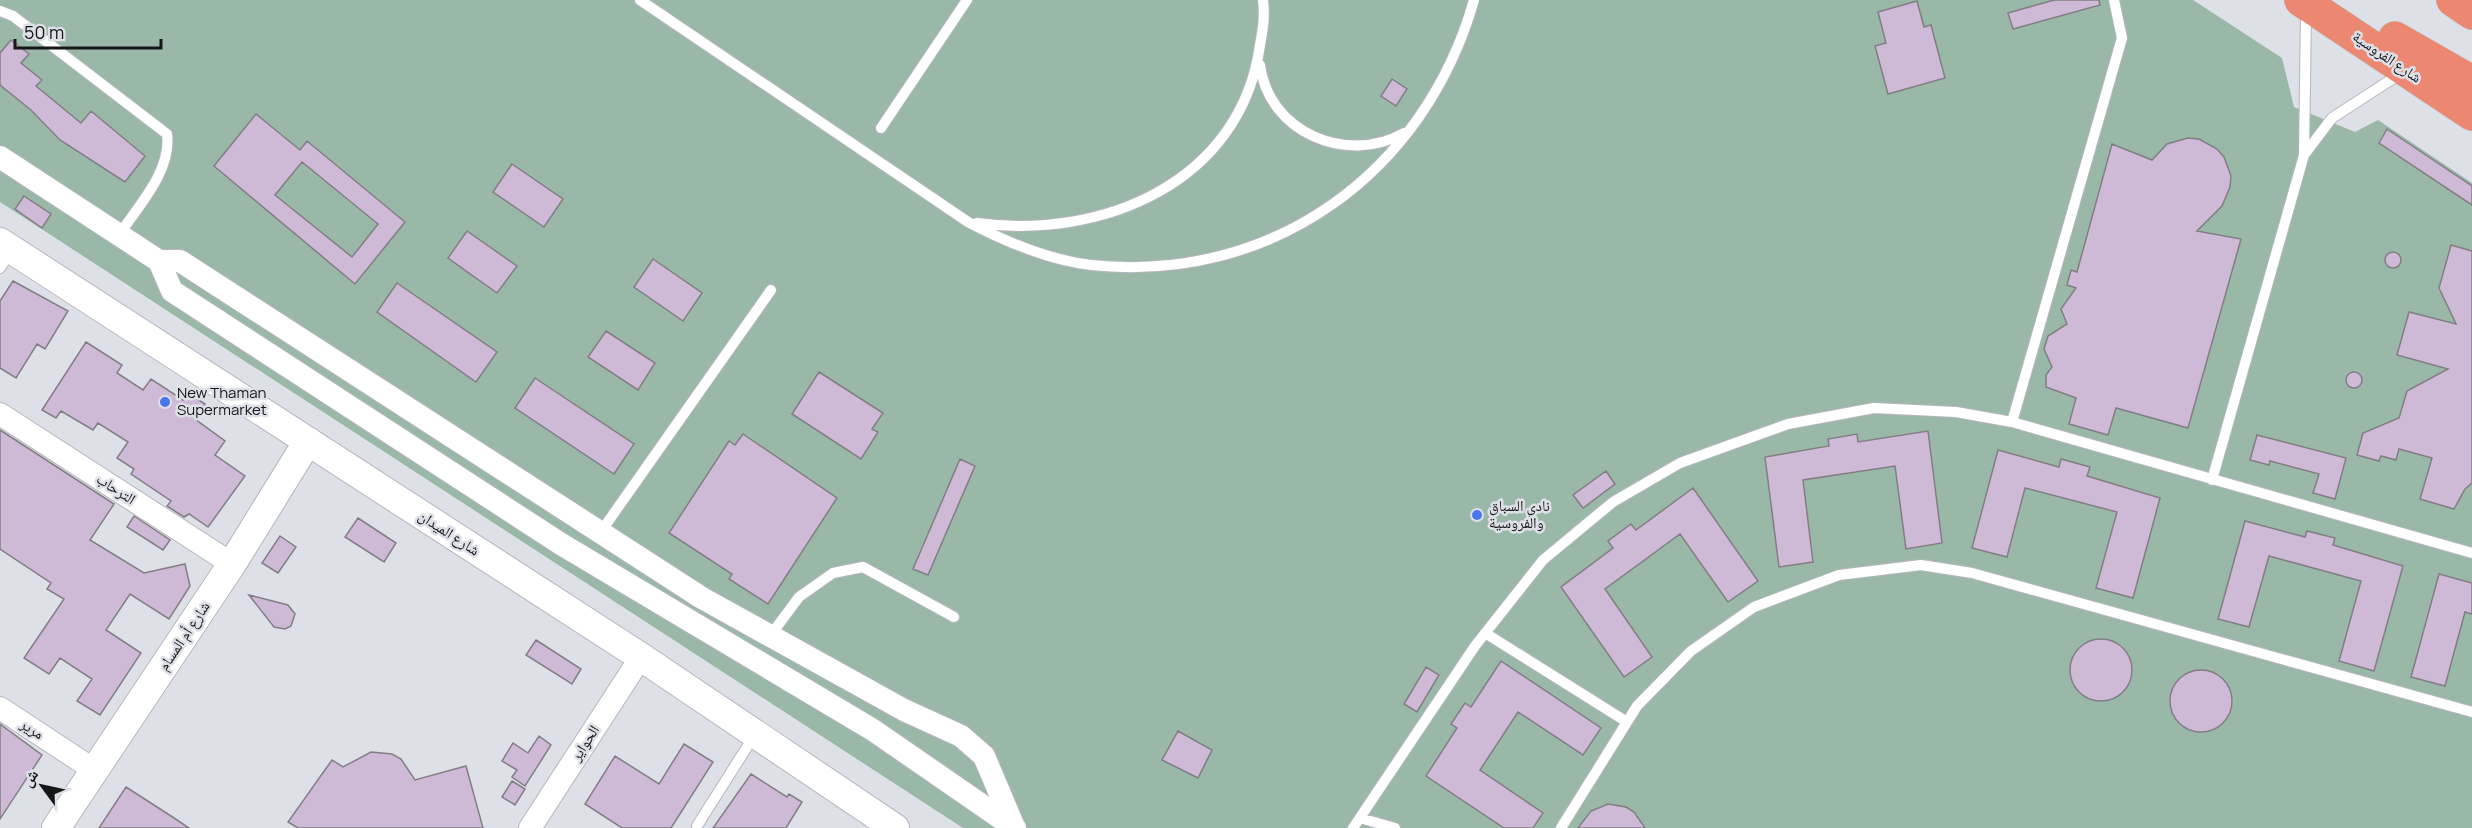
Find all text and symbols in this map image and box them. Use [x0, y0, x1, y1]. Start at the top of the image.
scale bar [15, 12, 160, 50]
text: 50 m [24, 20, 64, 44]
street label: شارع الفروسية [2349, 26, 2426, 88]
place label: New Thaman Supermarket [177, 382, 267, 420]
marker: New Thaman Supermarket [158, 395, 172, 409]
street label: الترحاب [92, 468, 140, 509]
place label: نادي السباق والفروسية [1489, 495, 1550, 533]
street label: شارع الميدان [414, 505, 484, 560]
marker: نادي السباق والفروسية [1470, 508, 1484, 522]
street label: شارع أم المسام [153, 597, 215, 675]
street label: مرير [16, 713, 48, 744]
street label: الحواير [565, 721, 604, 765]
north arrow [12, 756, 72, 816]
text: ش [16, 765, 43, 791]

